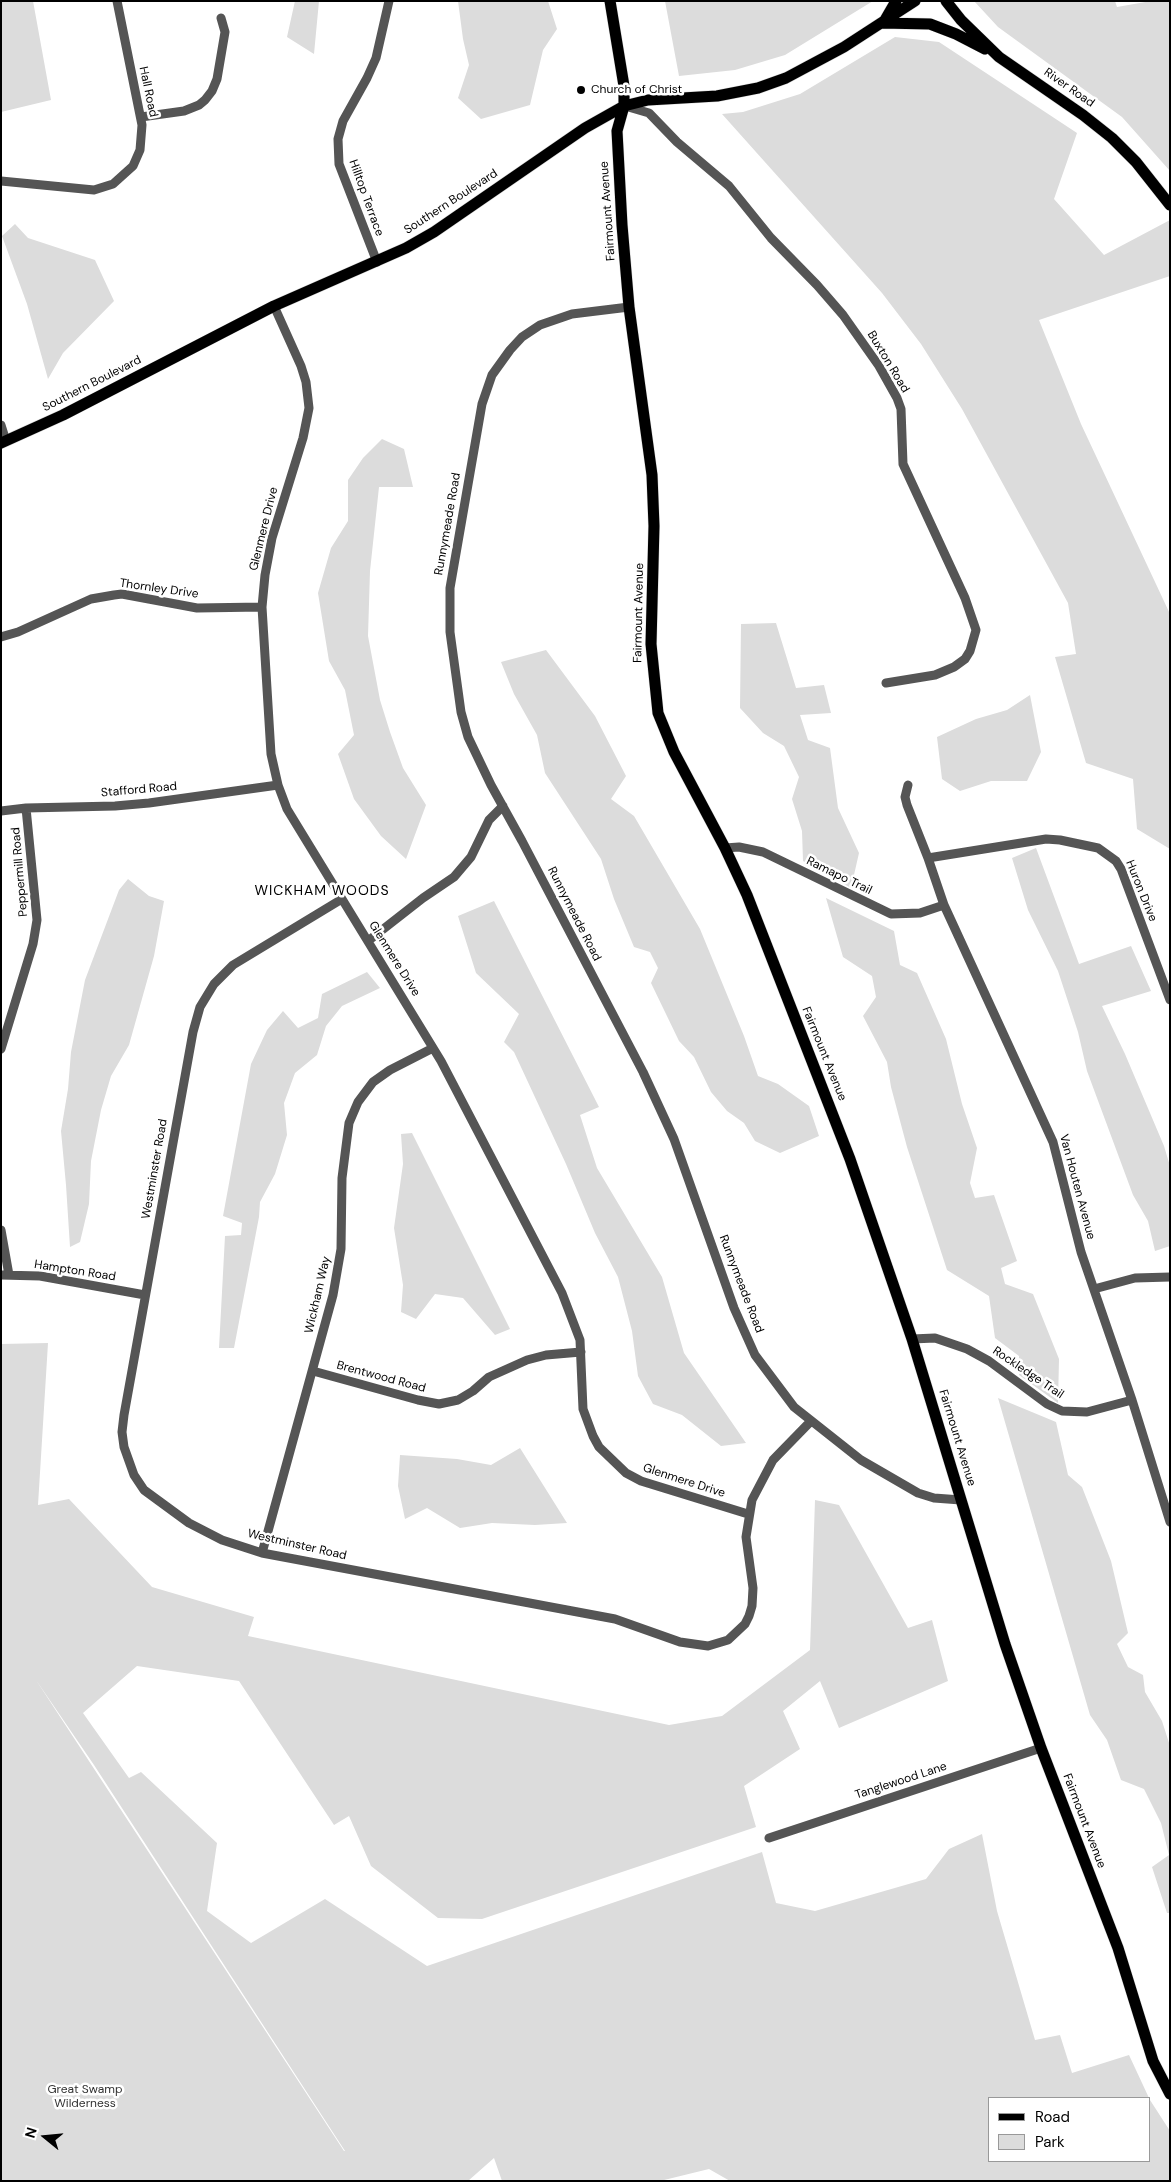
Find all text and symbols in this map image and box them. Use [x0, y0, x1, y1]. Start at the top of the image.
street label: Hall Road [136, 65, 160, 119]
street label: River Road [1041, 65, 1097, 111]
place label: Church of Christ [591, 83, 682, 97]
marker: Church of Christ [575, 84, 587, 96]
street label: Hilltop Terrace [345, 158, 387, 238]
street label: Fairmount Avenue [597, 161, 619, 261]
street label: Southern Boulevard [402, 166, 500, 238]
street label: Buxton Road [864, 328, 912, 396]
street label: Southern Boulevard [40, 353, 144, 415]
street label: Runnymeade Road [432, 472, 464, 576]
street label: Glenmere Drive [247, 486, 281, 572]
street label: Fairmount Avenue [631, 563, 647, 663]
street label: Thornley Drive [119, 576, 199, 602]
street label: Stafford Road [100, 780, 178, 800]
street label: Peppermill Road [9, 827, 31, 917]
street label: Ramapo Trail [804, 854, 874, 898]
street label: Huron Drive [1122, 858, 1160, 924]
street label: Runnymeade Road [544, 864, 604, 964]
district label: WICKHAM WOODS [253, 883, 391, 899]
street label: Glenmere Drive [365, 919, 423, 999]
street label: Fairmount Avenue [799, 1005, 849, 1103]
street label: Westminster Road [139, 1118, 171, 1220]
street label: Van Houten Avenue [1056, 1133, 1098, 1241]
street label: Runnymeade Road [716, 1233, 766, 1335]
street label: Wickham Way [302, 1255, 334, 1335]
street label: Hampton Road [33, 1257, 117, 1285]
street label: Rockledge Trail [990, 1344, 1066, 1402]
street label: Brentwood Road [335, 1358, 427, 1396]
street label: Fairmount Avenue [935, 1388, 979, 1488]
street label: Glenmere Drive [641, 1461, 727, 1501]
street label: Westminster Road [246, 1527, 348, 1563]
street label: Tanglewood Lane [853, 1759, 949, 1803]
street label: Fairmount Avenue [1059, 1772, 1109, 1870]
park label: Great Swamp Wilderness [47, 2083, 123, 2111]
legend [988, 2097, 1151, 2162]
text: Road [1035, 2107, 1070, 2127]
north arrow [20, 2112, 70, 2162]
text: N [21, 2125, 41, 2140]
text: Park [1035, 2132, 1065, 2152]

